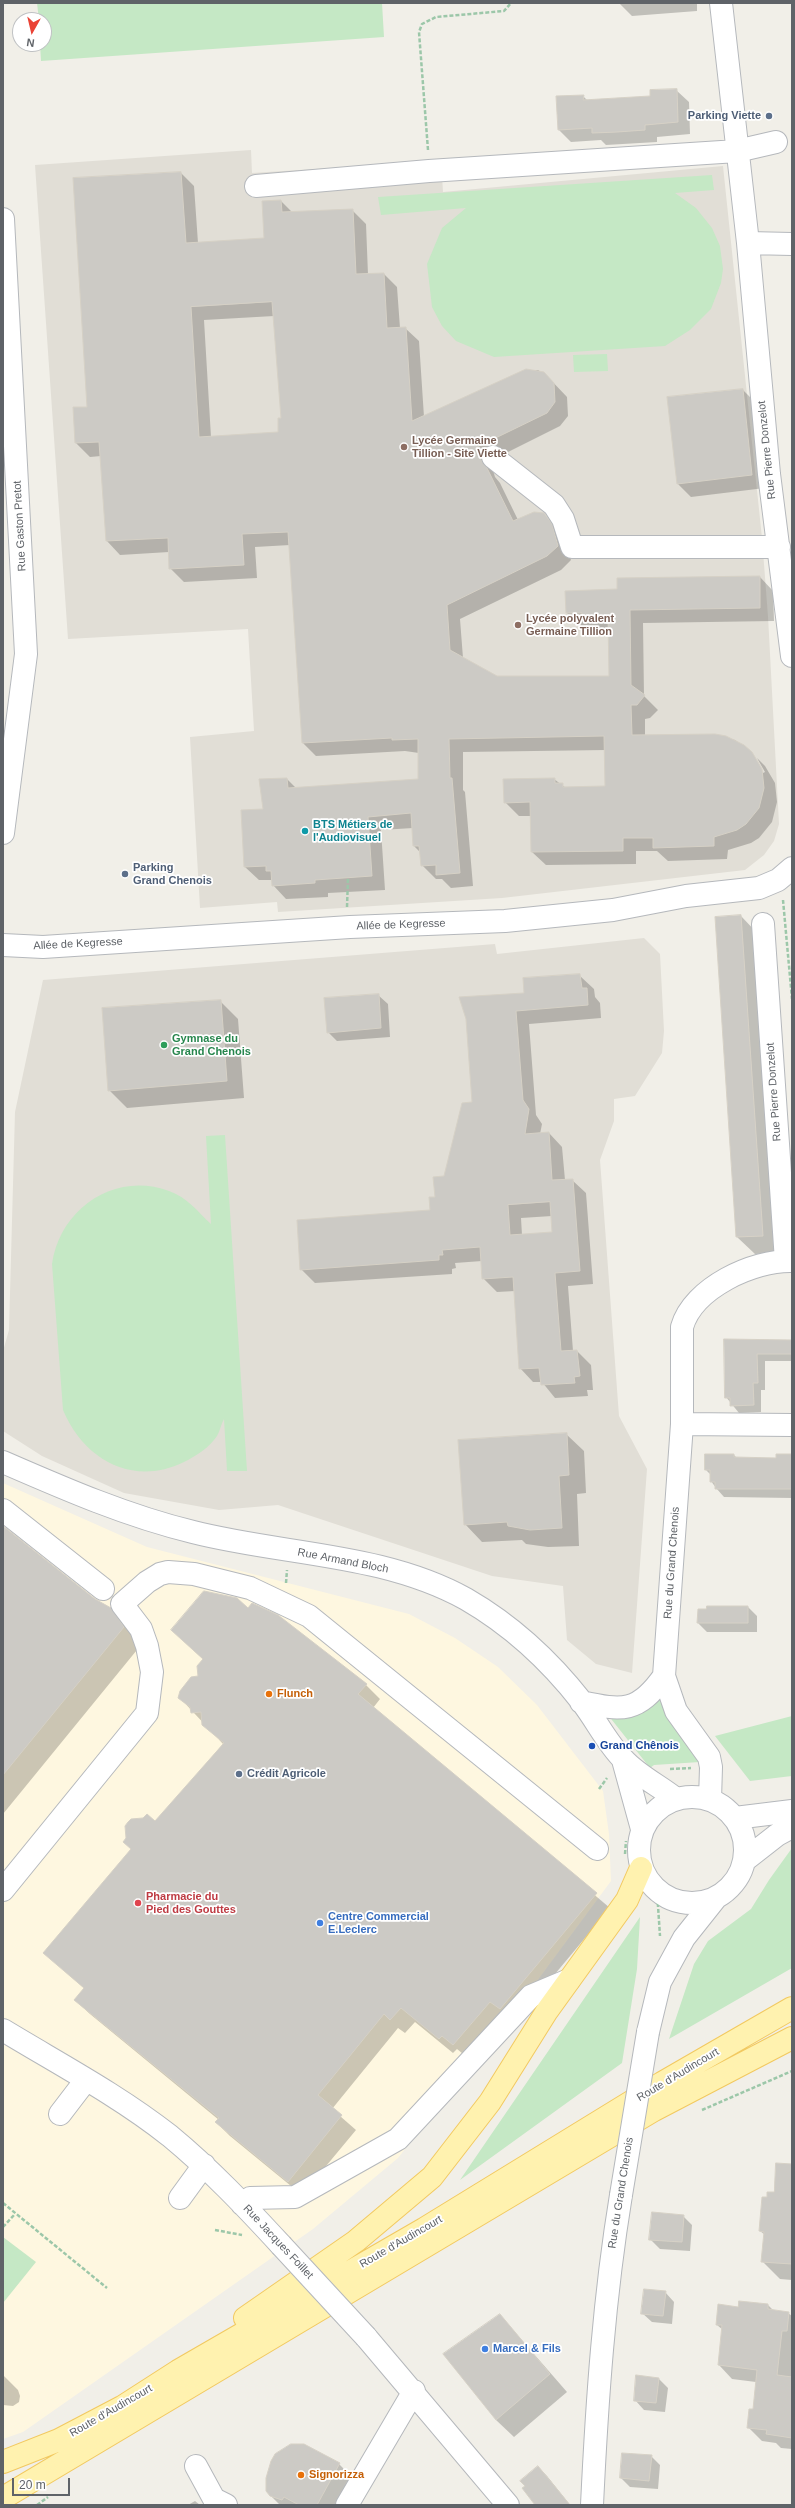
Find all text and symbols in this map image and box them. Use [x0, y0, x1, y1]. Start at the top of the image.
north arrow [12, 12, 52, 52]
text: N [26, 36, 35, 49]
place label: Parking Viette [688, 109, 761, 123]
marker: Parking Viette [764, 111, 774, 121]
street label: Rue Pierre Donzelot [755, 400, 779, 500]
place label: Lycée Germaine Tillion - Site Viette [412, 434, 507, 460]
marker: Lycée Germaine Tillion - Site Viette [399, 442, 409, 452]
street label: Rue Gaston Pretot [11, 480, 29, 572]
place label: Lycée polyvalent Germaine Tillion [526, 612, 614, 638]
marker: Lycée polyvalent Germaine Tillion [513, 620, 523, 630]
place label: BTS Métiers de l'Audiovisuel [313, 818, 392, 844]
marker: BTS Métiers de l'Audiovisuel [300, 826, 310, 836]
place label: Parking Grand Chenois [133, 861, 212, 887]
marker: Parking Grand Chenois [120, 869, 130, 879]
street label: Allée de Kegresse [356, 917, 446, 933]
street label: Allée de Kegresse [33, 935, 123, 953]
place label: Gymnase du Grand Chenois [172, 1032, 251, 1058]
marker: Gymnase du Grand Chenois [159, 1040, 169, 1050]
street label: Rue Pierre Donzelot [764, 1042, 784, 1142]
street label: Rue du Grand Chenois [661, 1506, 683, 1620]
street label: Rue Armand Bloch [296, 1546, 390, 1576]
place label: Flunch [277, 1687, 313, 1701]
marker: Flunch [264, 1689, 274, 1699]
place label: Grand Chênois [600, 1739, 679, 1753]
marker: Grand Chênois [587, 1741, 597, 1751]
place label: Crédit Agricole [247, 1767, 326, 1781]
marker: Crédit Agricole [234, 1769, 244, 1779]
place label: Pharmacie du Pied des Gouttes [146, 1890, 236, 1916]
marker: Pharmacie du Pied des Gouttes [133, 1898, 143, 1908]
place label: Centre Commercial E.Leclerc [328, 1910, 429, 1936]
marker: Centre Commercial E.Leclerc [315, 1918, 325, 1928]
street label: Route d'Audincourt [635, 2045, 721, 2105]
street label: Rue du Grand Chenois [606, 2136, 636, 2250]
street label: Rue Jacques Foillet [240, 2202, 316, 2282]
street label: Route d'Audincourt [357, 2213, 445, 2271]
place label: Marcel & Fils [493, 2342, 561, 2356]
marker: Marcel & Fils [480, 2344, 490, 2354]
street label: Route d'Audincourt [67, 2382, 155, 2440]
place label: Signorizza [309, 2468, 364, 2482]
scale bar [14, 2470, 72, 2496]
marker: Signorizza [296, 2470, 306, 2480]
text: 20 m [19, 2478, 46, 2492]

